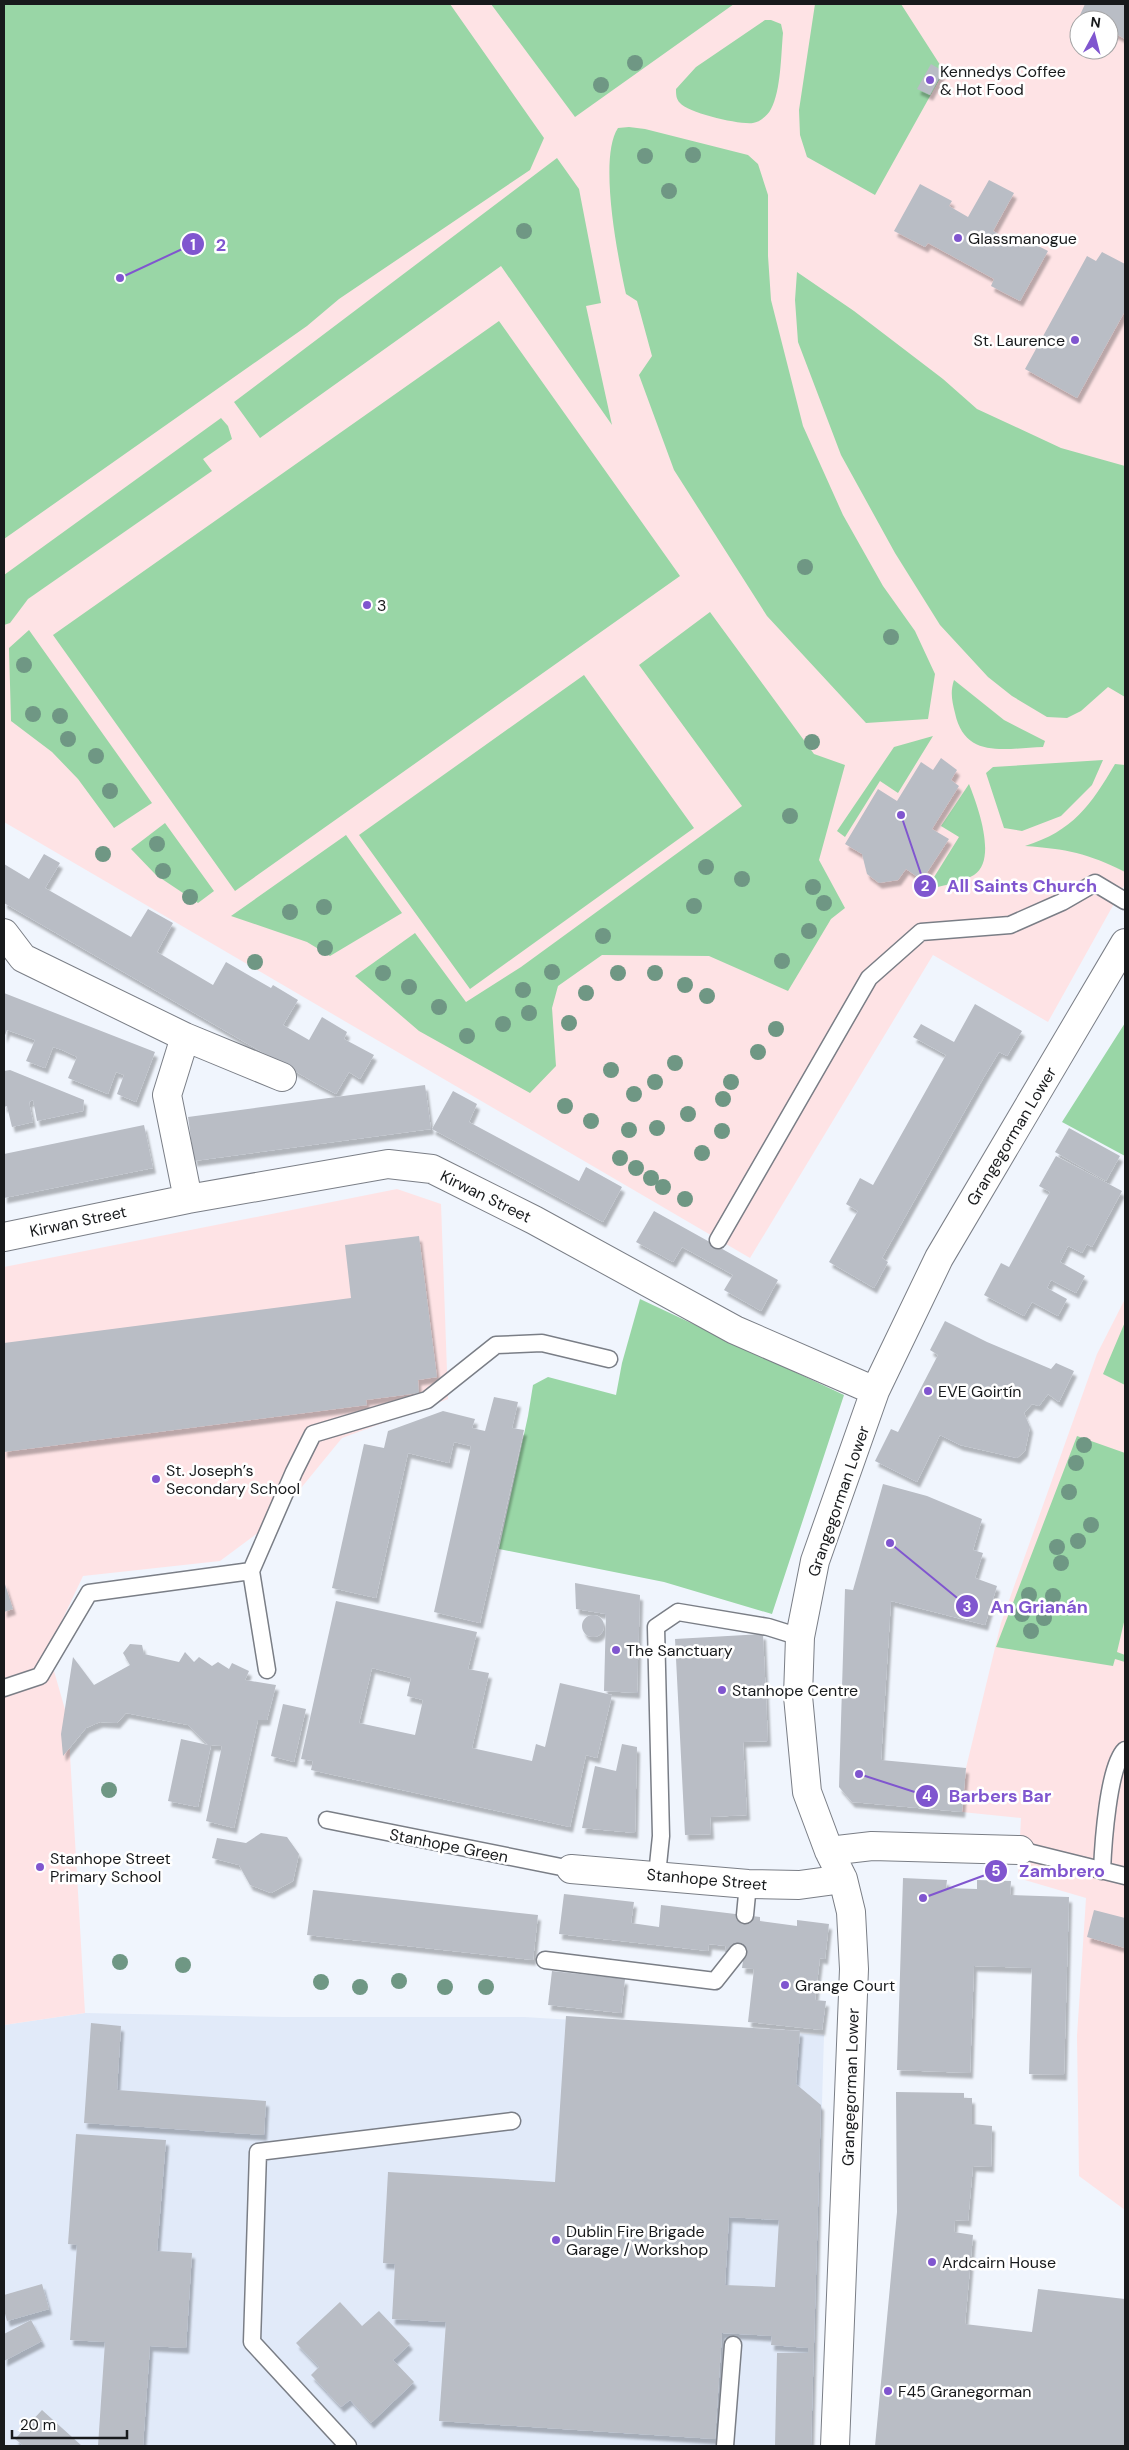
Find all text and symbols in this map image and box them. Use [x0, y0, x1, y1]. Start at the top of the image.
north arrow [1069, 10, 1119, 60]
text: N [1089, 13, 1102, 32]
place label: Kennedys Coffee & Hot Food [940, 61, 1066, 100]
marker: Kennedys Coffee & Hot Food [924, 74, 936, 86]
callout: 2 [180, 228, 236, 261]
place label: Glassmanogue [968, 228, 1077, 249]
marker: Glassmanogue [952, 232, 964, 244]
text: 2 [216, 233, 226, 257]
text: 1 [190, 235, 196, 255]
place label: St. Laurence [974, 330, 1065, 351]
marker: St. Laurence [1069, 334, 1081, 346]
place label: 3 [377, 595, 386, 616]
marker: 3 [361, 599, 373, 611]
callout: All Saints Church [912, 869, 1107, 902]
text: All Saints Church [947, 874, 1097, 898]
text: 2 [921, 876, 930, 896]
street label: Grangegorman Lower [962, 1063, 1061, 1209]
street label: Kirwan Street [437, 1165, 535, 1227]
street label: Kirwan Street [28, 1201, 128, 1242]
place label: EVE Goirtín [938, 1381, 1021, 1402]
marker: EVE Goirtín [922, 1385, 934, 1397]
street label: Grangegorman Lower [803, 1423, 874, 1579]
place label: St. Joseph’s Secondary School [166, 1460, 300, 1499]
marker: St. Joseph’s Secondary School [150, 1473, 162, 1485]
callout: An Grianán [955, 1590, 1098, 1623]
text: An Grianán [990, 1595, 1088, 1619]
text: 3 [962, 1597, 972, 1617]
place label: The Sanctuary [626, 1640, 733, 1661]
marker: The Sanctuary [610, 1644, 622, 1656]
place label: Stanhope Centre [732, 1680, 858, 1701]
marker: Stanhope Centre [716, 1684, 728, 1696]
callout: Barbers Bar [914, 1779, 1062, 1812]
text: Barbers Bar [949, 1784, 1051, 1808]
text: 4 [922, 1786, 932, 1806]
street label: Stanhope Green [388, 1824, 510, 1867]
place label: Stanhope Street Primary School [50, 1848, 171, 1887]
callout: Zambrero [984, 1854, 1115, 1887]
text: Zambrero [1019, 1859, 1105, 1883]
marker: Stanhope Street Primary School [34, 1861, 46, 1873]
text: 5 [991, 1861, 1001, 1881]
street label: Stanhope Street [646, 1864, 768, 1895]
place label: Grange Court [795, 1975, 895, 1996]
marker: Grange Court [779, 1979, 791, 1991]
street label: Grangegorman Lower [837, 2008, 864, 2166]
place label: Dublin Fire Brigade Garage / Workshop [566, 2221, 708, 2260]
marker: Dublin Fire Brigade Garage / Workshop [550, 2234, 562, 2246]
place label: Ardcairn House [942, 2252, 1056, 2273]
marker: Ardcairn House [926, 2256, 938, 2268]
place label: F45 Granegorman [898, 2381, 1031, 2402]
marker: F45 Granegorman [882, 2385, 894, 2397]
scale bar [12, 2408, 128, 2440]
text: 20 m [20, 2415, 56, 2435]

